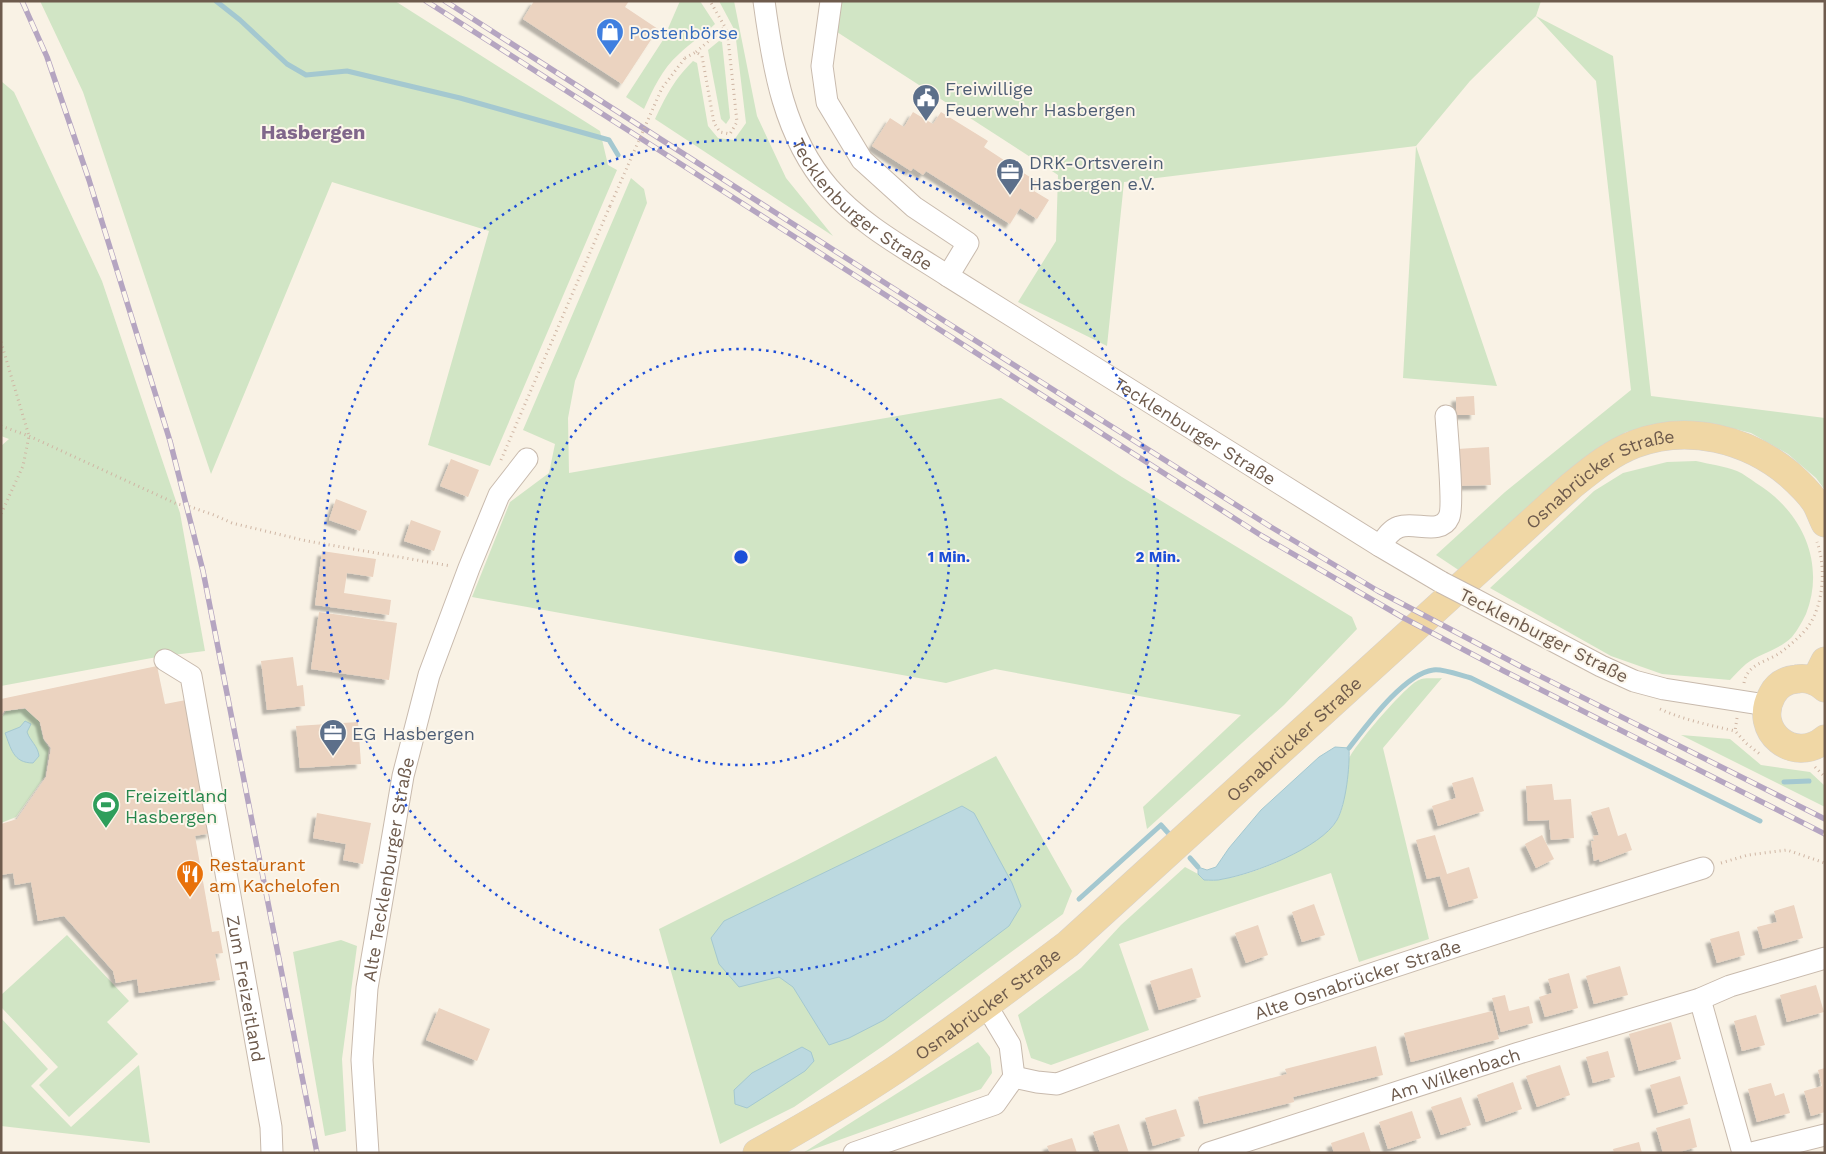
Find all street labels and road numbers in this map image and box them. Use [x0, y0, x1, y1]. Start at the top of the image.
street label: Tecklenburger Straße [788, 134, 937, 274]
street label: Tecklenburger Straße [1110, 372, 1280, 489]
street label: Osnabrücker Straße [1521, 425, 1676, 533]
street label: Tecklenburger Straße [1456, 583, 1632, 687]
street label: Osnabrücker Straße [1222, 672, 1365, 806]
street label: Alte Tecklenburger Straße [358, 755, 418, 983]
street label: Zum Freizeitland [223, 914, 270, 1063]
street label: Alte Osnabrücker Straße [1251, 935, 1463, 1023]
street label: Osnabrücker Straße [911, 943, 1064, 1064]
street label: Am Wilkenbach [1386, 1043, 1523, 1105]

